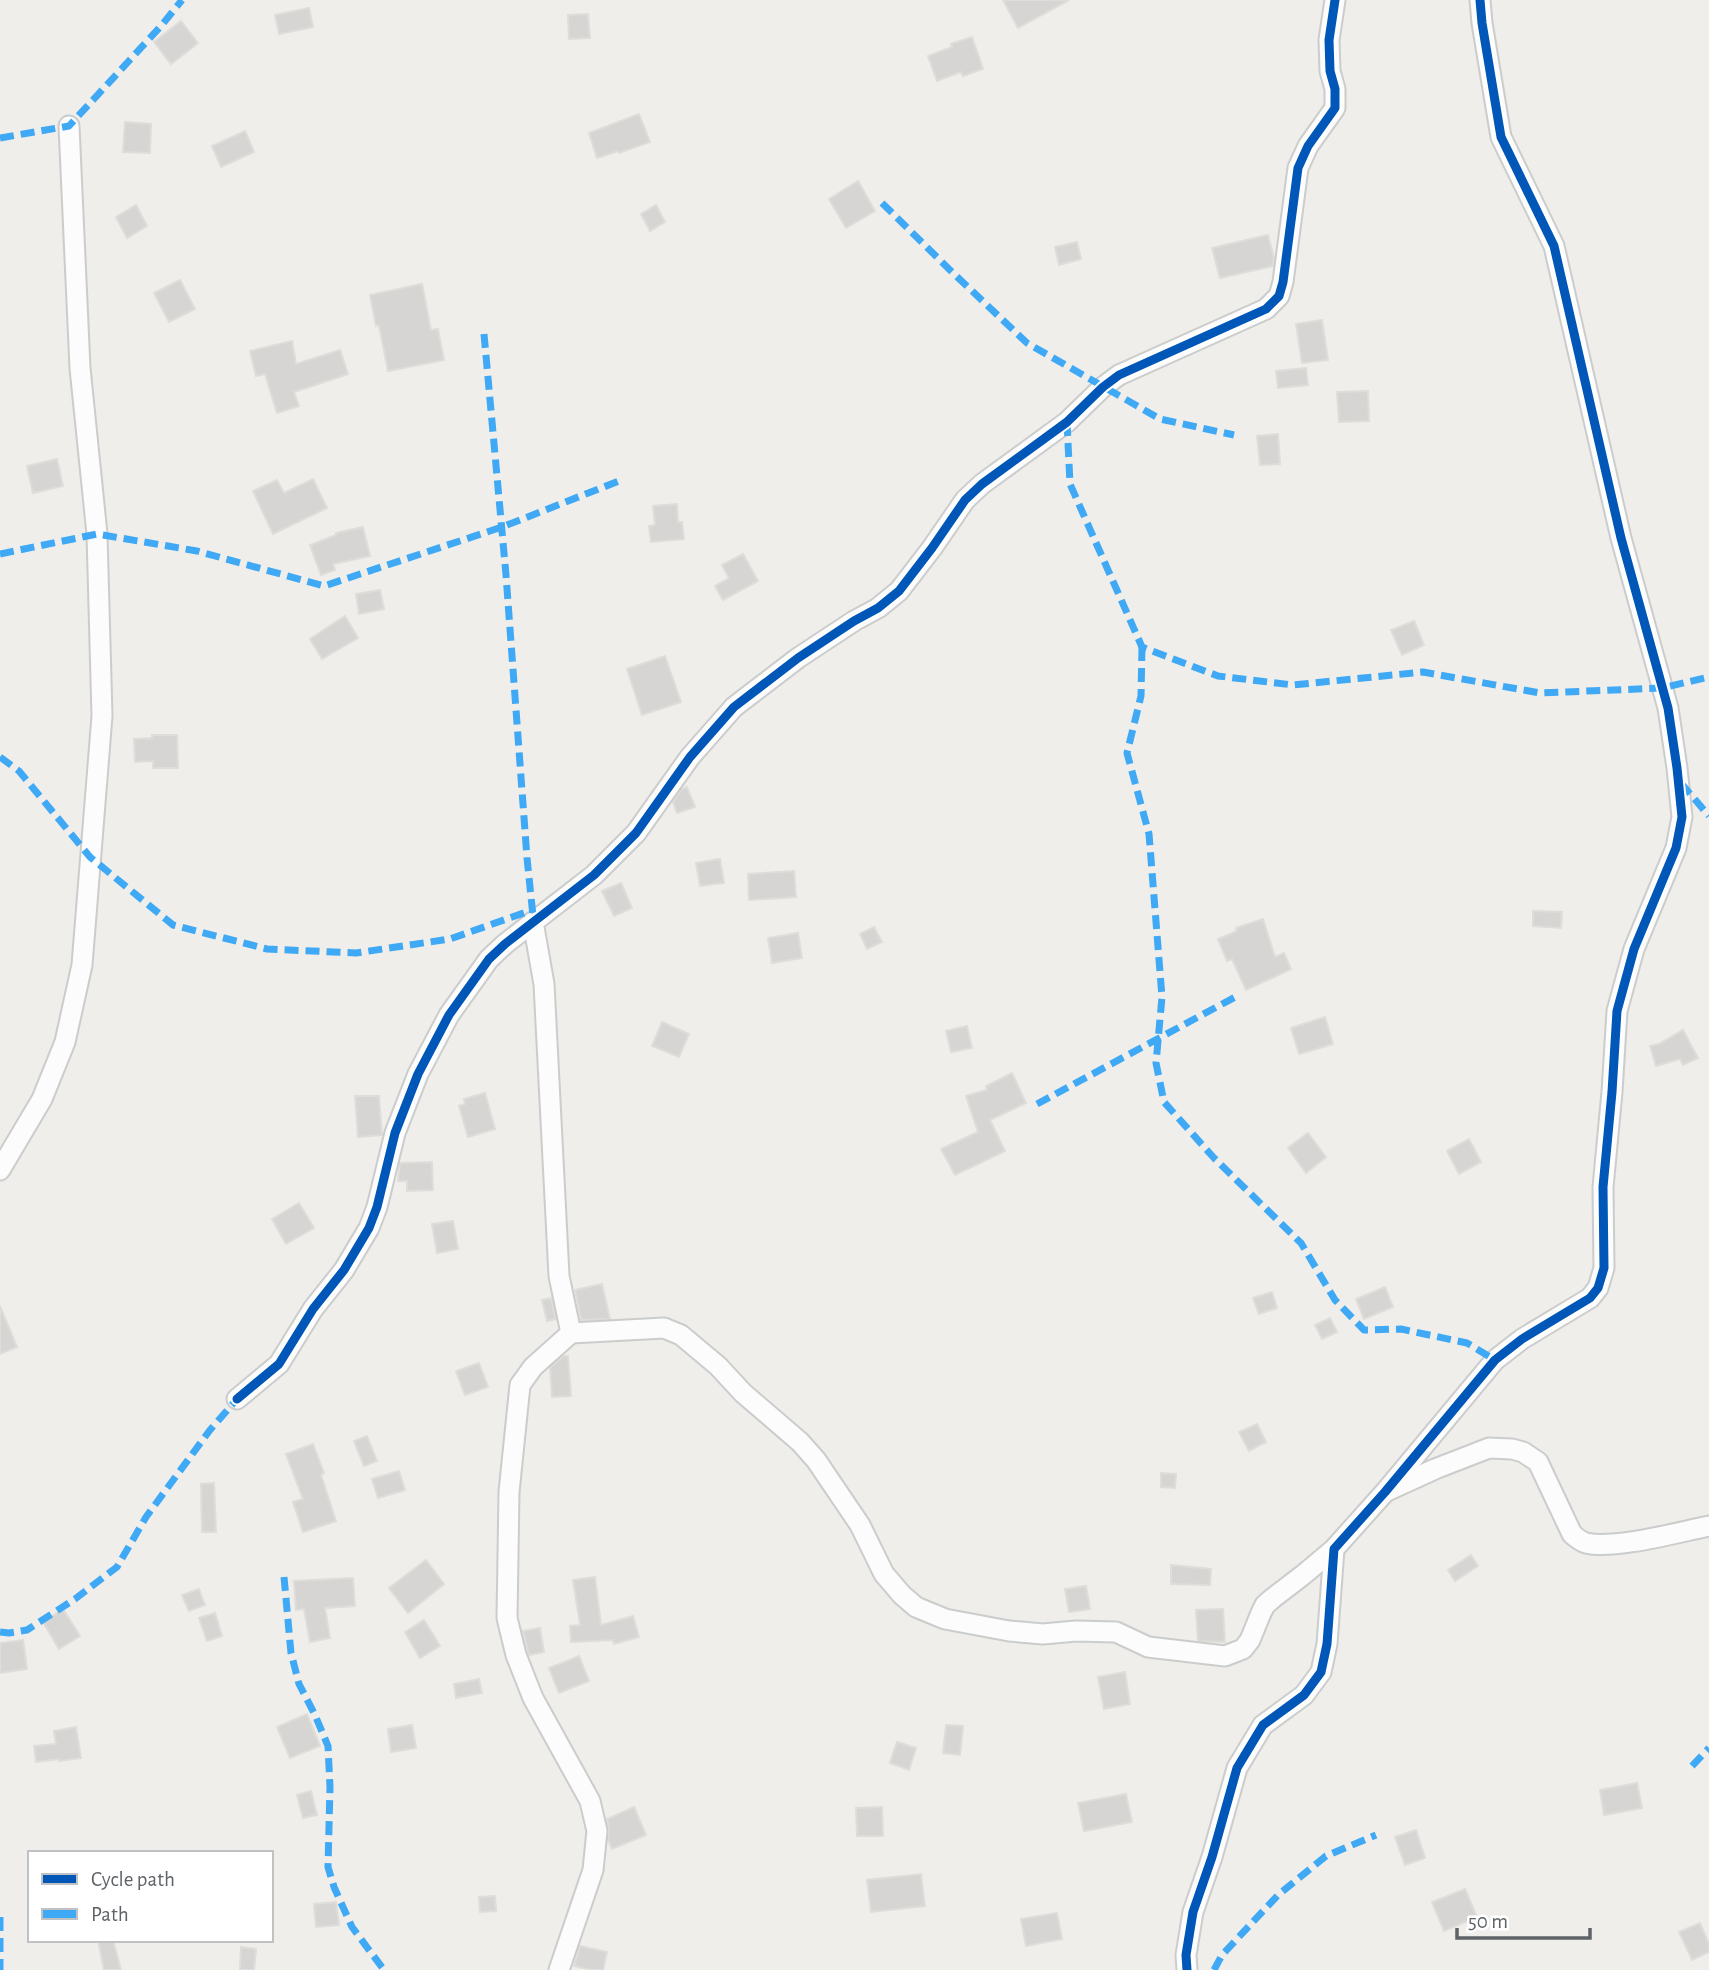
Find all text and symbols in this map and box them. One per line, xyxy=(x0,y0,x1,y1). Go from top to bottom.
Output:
legend xyxy=(28,1851,273,1942)
text: Cycle path xyxy=(91,1869,175,1890)
scale bar xyxy=(1457,1896,1590,1940)
text: Path xyxy=(91,1904,129,1925)
text: 50 m xyxy=(1468,1911,1508,1932)

